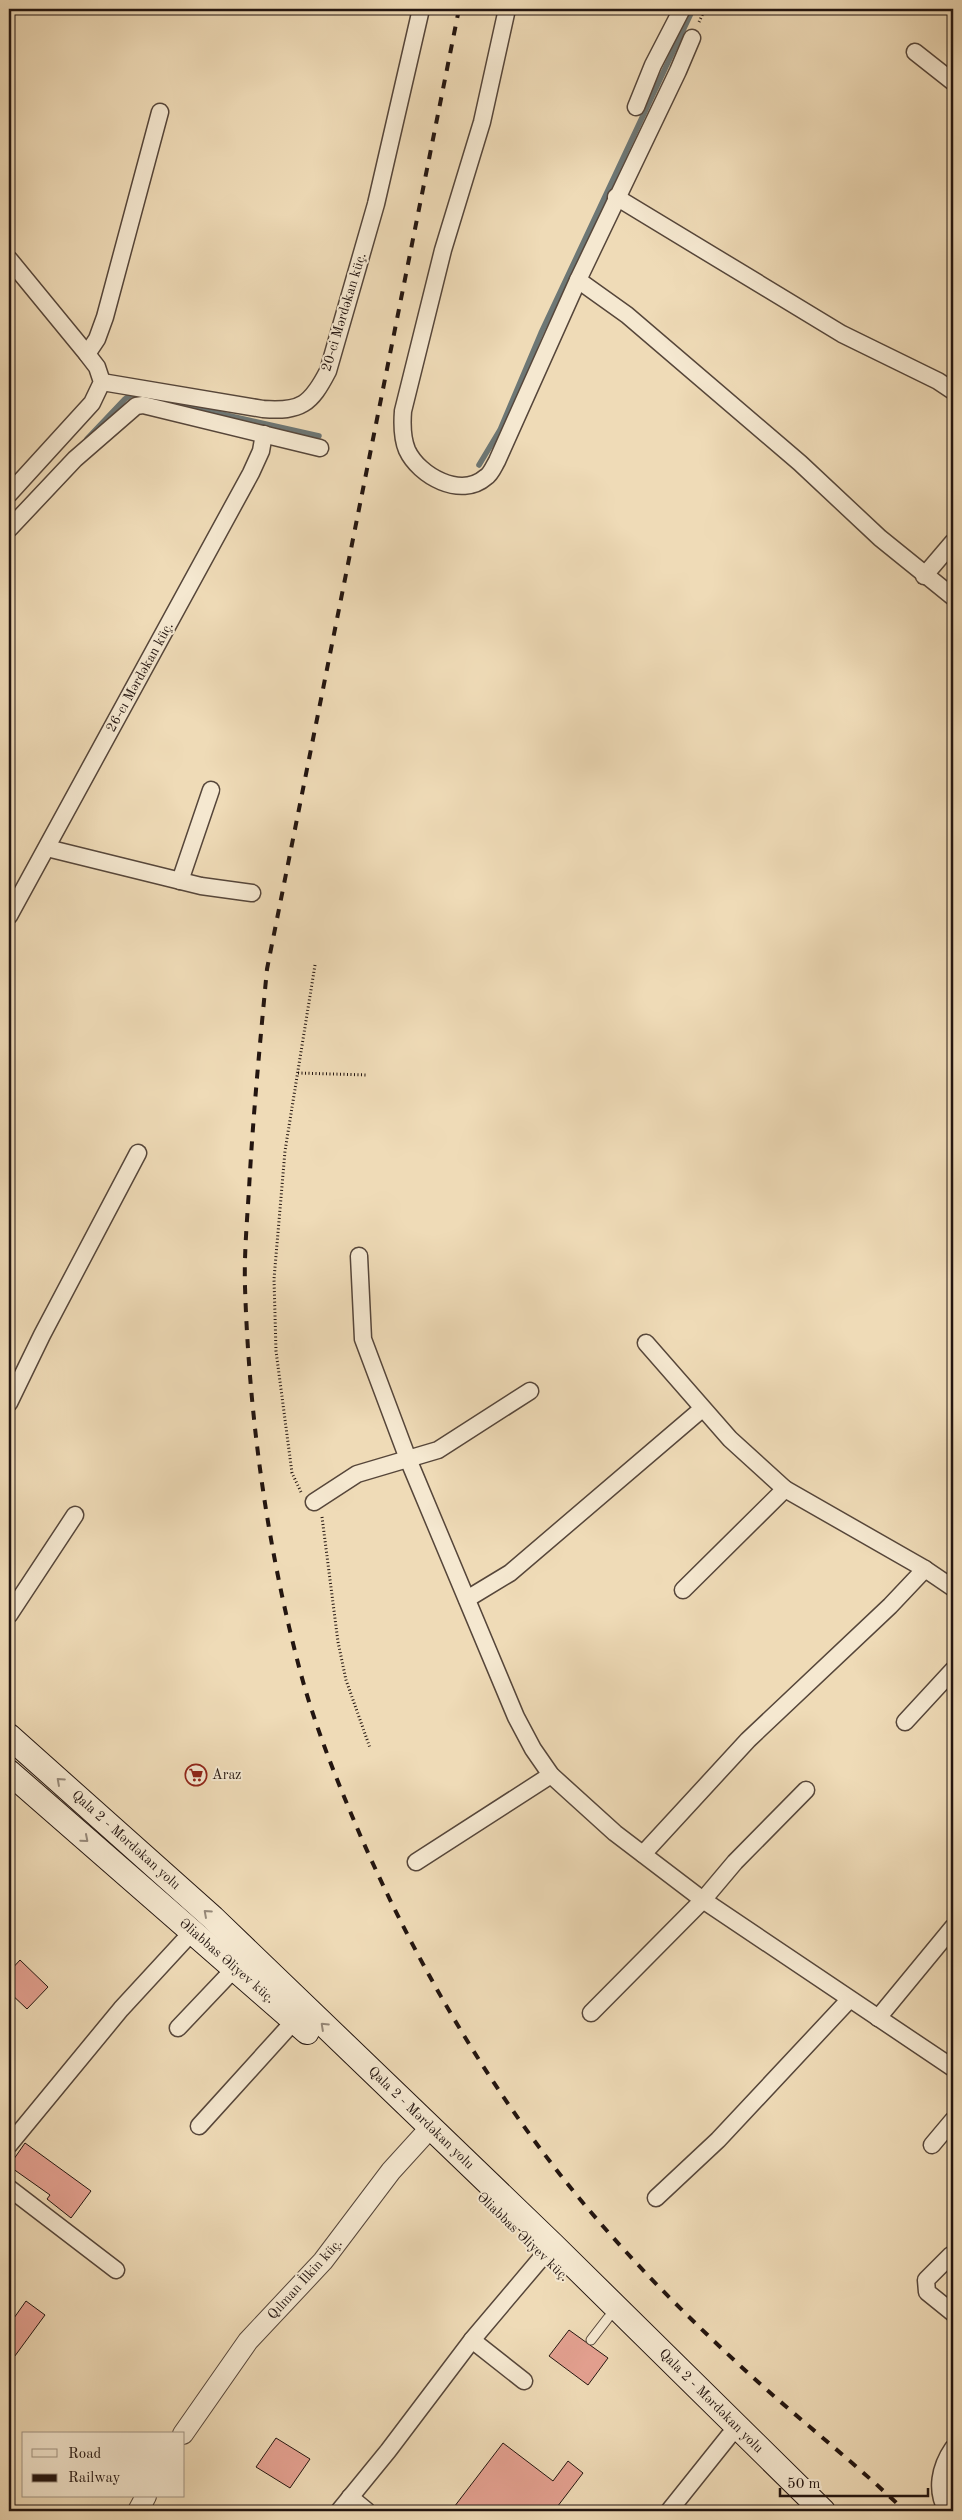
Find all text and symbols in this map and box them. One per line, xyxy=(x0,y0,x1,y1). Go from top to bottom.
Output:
street label: 20-ci Mərdəkan küç. xyxy=(319,251,369,373)
street label: 26-cı Mərdəkan küç. xyxy=(104,620,176,734)
supermarket icon: Araz xyxy=(184,1763,208,1787)
place label: Araz xyxy=(212,1768,242,1782)
one-way arrow xyxy=(56,1778,65,1787)
street label: Qala 2 - Mərdəkan yolu xyxy=(69,1788,183,1893)
one-way arrow xyxy=(80,1833,89,1842)
one-way arrow xyxy=(203,1910,212,1919)
street label: Əliabbas Əliyev küç. xyxy=(177,1916,277,2006)
one-way arrow xyxy=(320,2023,329,2032)
street label: Qala 2 - Mərdəkan yolu xyxy=(366,2064,477,2172)
street label: Əliabbas Əliyev küç. xyxy=(474,2190,572,2284)
street label: Qılman İlkin küç. xyxy=(263,2234,345,2322)
street label: Qala 2 - Mərdəkan yolu xyxy=(656,2346,766,2456)
legend xyxy=(22,2432,185,2498)
text: Road xyxy=(68,2447,102,2462)
scale bar xyxy=(780,2465,927,2497)
text: Railway xyxy=(68,2471,121,2486)
text: 50 m xyxy=(787,2477,821,2492)

